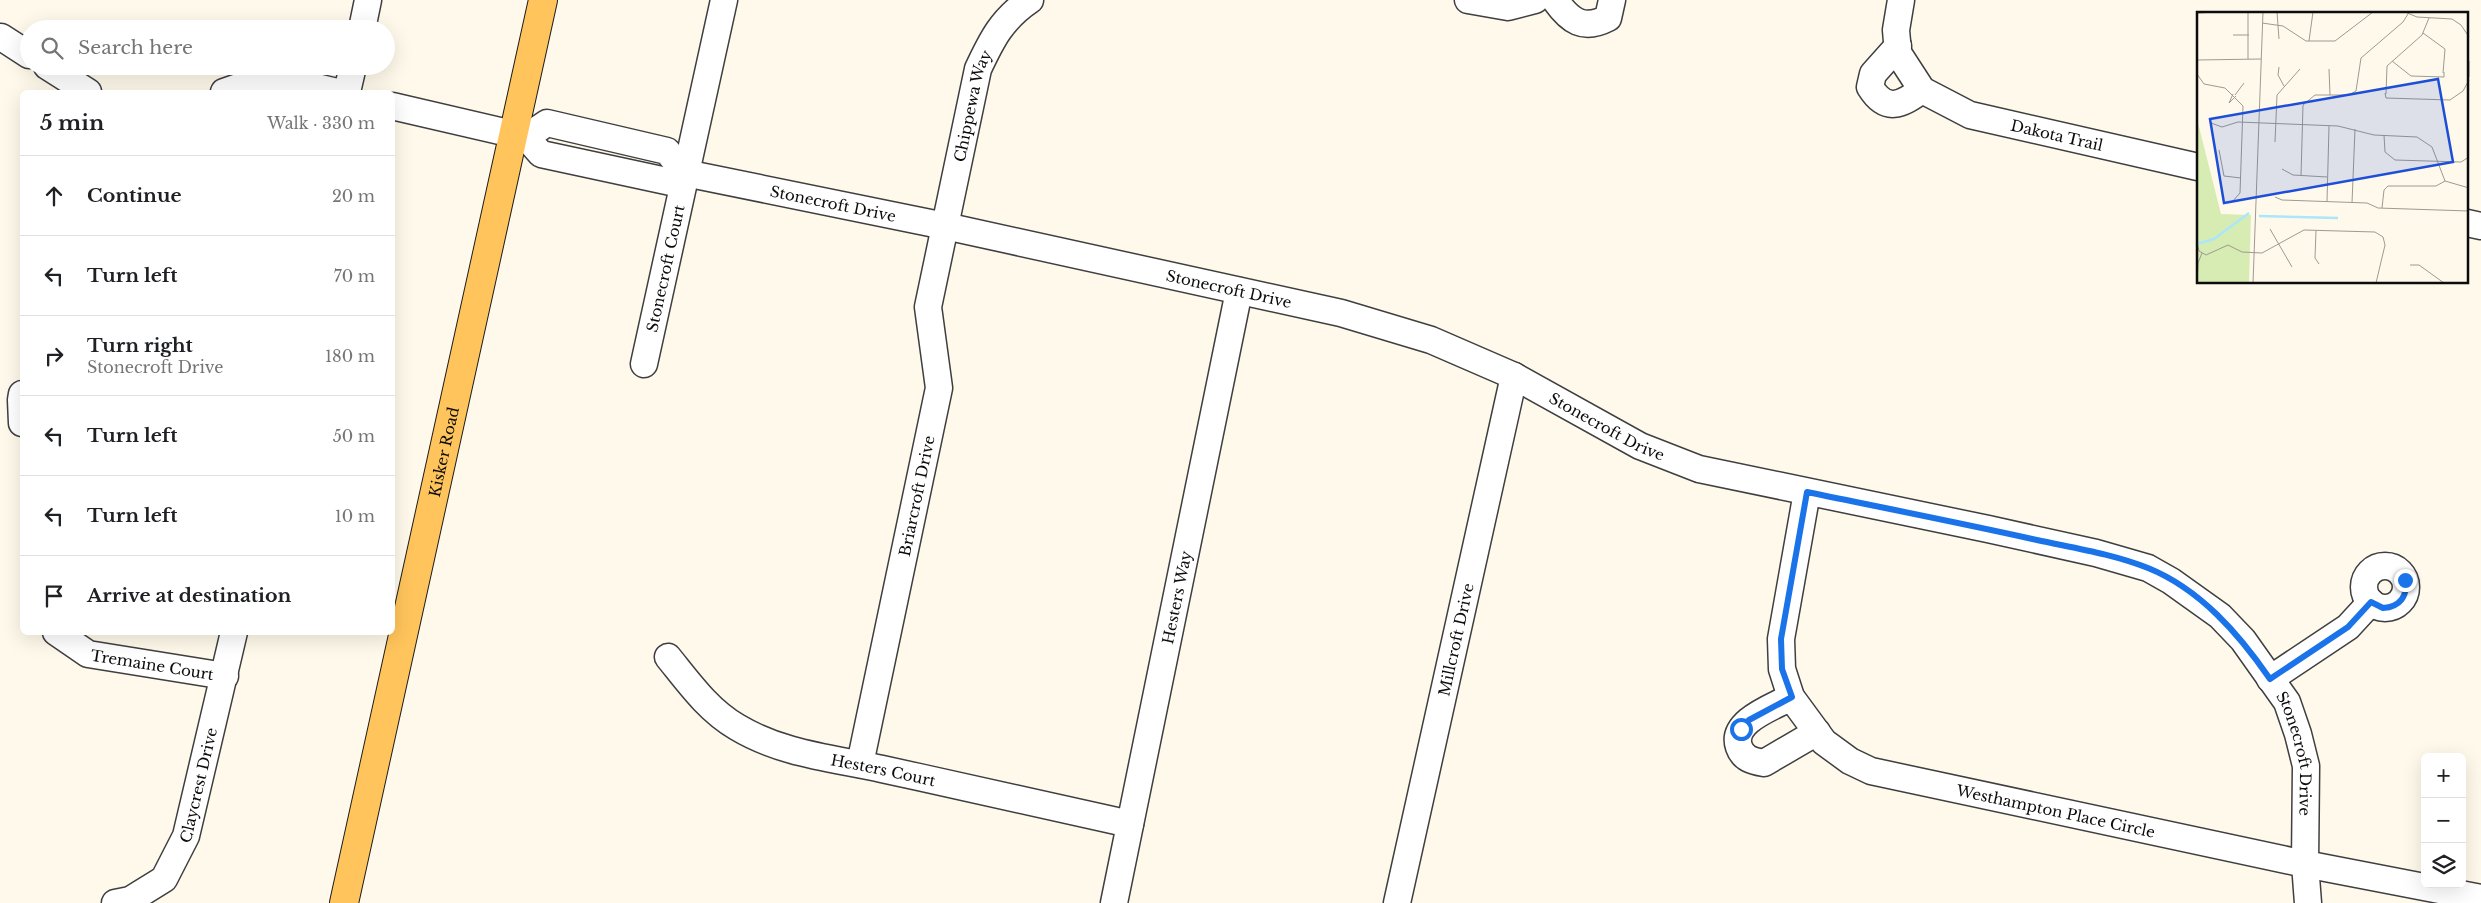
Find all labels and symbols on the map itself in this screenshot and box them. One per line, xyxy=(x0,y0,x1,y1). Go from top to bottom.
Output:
inset map xyxy=(2197,12,2468,284)
street label: Chippewa Way xyxy=(949,46,995,163)
street label: Dakota Trail xyxy=(2009,115,2105,155)
street label: Stonecroft Drive xyxy=(769,181,898,225)
street label: Stonecroft Court xyxy=(642,203,688,334)
street label: Stonecroft Drive xyxy=(1165,265,1294,311)
street label: Stonecroft Drive xyxy=(1546,388,1667,464)
street label: Kisker Road xyxy=(424,405,463,499)
street label: Briarcroft Drive xyxy=(894,434,938,558)
street label: Hesters Way xyxy=(1158,549,1195,646)
route end xyxy=(2394,569,2417,592)
street label: Millcroft Drive xyxy=(1434,581,1477,698)
street label: Tremaine Court xyxy=(90,645,215,684)
street label: Stonecroft Drive xyxy=(2273,687,2316,816)
route start xyxy=(1730,718,1753,741)
street label: Claycrest Drive xyxy=(175,726,221,846)
street label: Hesters Court xyxy=(829,750,938,790)
street label: Westhampton Place Circle xyxy=(1954,780,2157,841)

